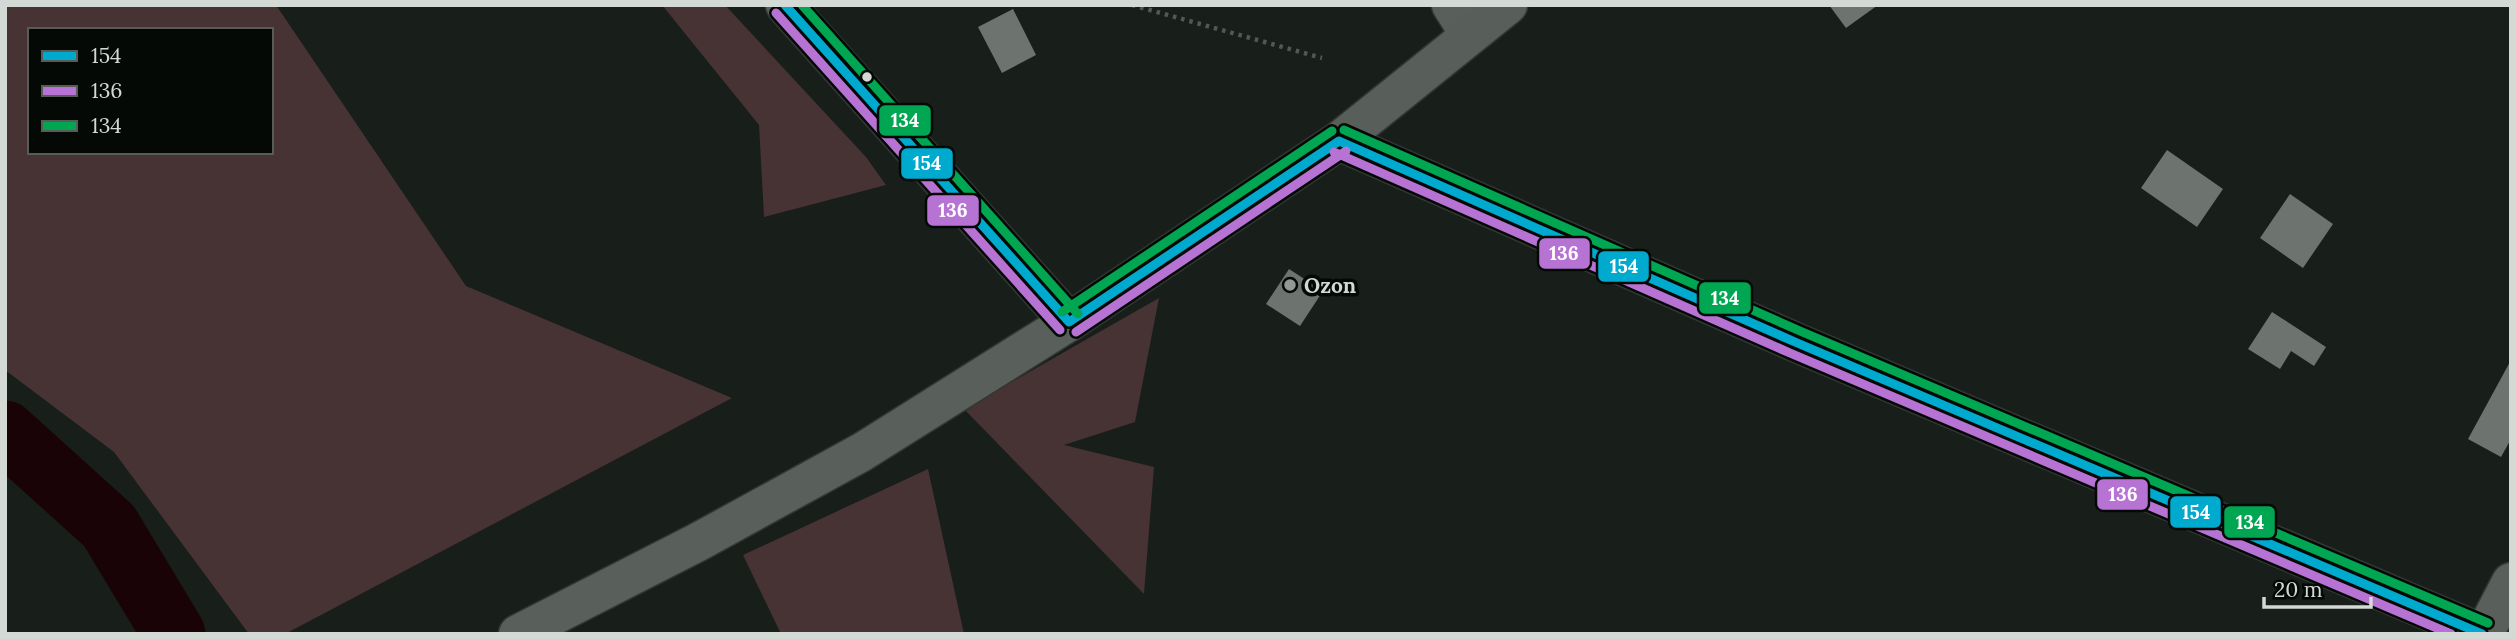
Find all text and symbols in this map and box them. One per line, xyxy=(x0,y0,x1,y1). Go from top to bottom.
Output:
legend xyxy=(28,28,273,154)
text: 154 xyxy=(91,42,121,69)
unlabelled marker xyxy=(860,70,874,84)
text: 136 xyxy=(91,77,122,104)
line badge: 134 xyxy=(878,104,932,137)
text: 134 xyxy=(891,108,919,132)
text: 134 xyxy=(91,112,122,139)
line badge: 154 xyxy=(900,147,954,180)
text: 154 xyxy=(913,151,941,175)
line badge: 136 xyxy=(926,194,980,227)
text: 136 xyxy=(938,198,968,222)
line badge: 136 xyxy=(1538,237,1591,270)
text: 136 xyxy=(1549,241,1579,265)
line badge: 154 xyxy=(1597,250,1650,283)
text: 154 xyxy=(1610,254,1638,278)
place label: Ozon xyxy=(1304,272,1356,299)
marker: Ozon xyxy=(1282,277,1298,293)
line badge: 134 xyxy=(1698,281,1752,315)
text: 134 xyxy=(1711,286,1739,310)
line badge: 136 xyxy=(2096,478,2149,511)
text: 136 xyxy=(2108,482,2138,506)
line badge: 154 xyxy=(2169,495,2222,529)
text: 154 xyxy=(2182,500,2210,524)
line badge: 134 xyxy=(2223,505,2276,539)
text: 134 xyxy=(2236,510,2264,534)
scale bar xyxy=(2264,566,2371,610)
text: 20 m xyxy=(2274,576,2323,603)

